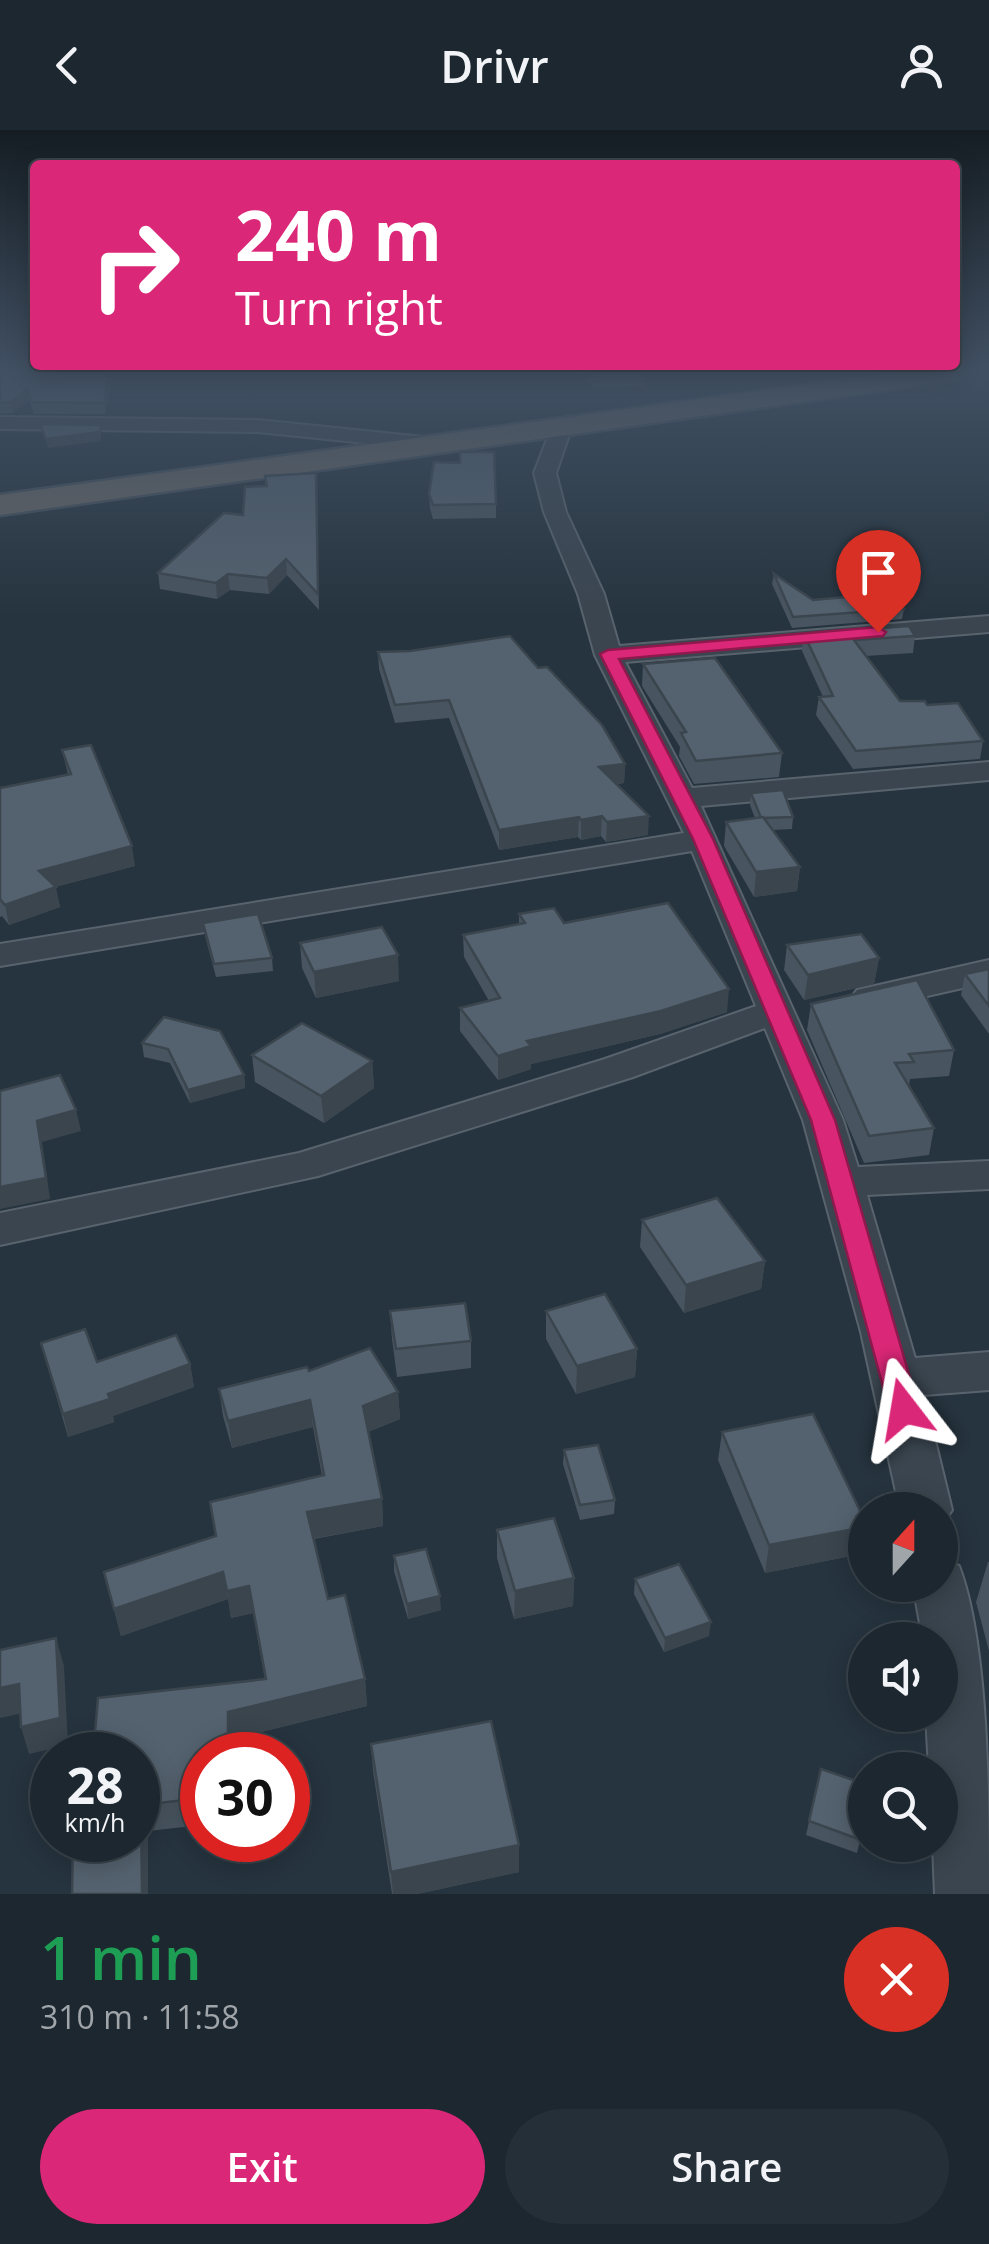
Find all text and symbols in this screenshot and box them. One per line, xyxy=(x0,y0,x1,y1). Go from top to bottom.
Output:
text: Drivr xyxy=(440,35,549,96)
icon: back xyxy=(40,38,95,93)
icon: person xyxy=(894,38,949,93)
text: 240 m xyxy=(235,186,442,282)
icon: right xyxy=(70,200,200,330)
text: Turn right xyxy=(235,277,443,338)
pin xyxy=(836,530,921,633)
icon: arrive xyxy=(851,545,906,600)
position arrow xyxy=(852,1357,956,1461)
north arrow xyxy=(848,1492,958,1602)
map controls xyxy=(848,1492,958,1862)
button: sound xyxy=(848,1622,958,1732)
speed limit sign: 30 xyxy=(180,1732,310,1862)
text: 28 xyxy=(66,1751,124,1819)
button: search xyxy=(848,1752,958,1862)
text: km/h xyxy=(65,1805,125,1839)
text: 1 min xyxy=(40,1916,202,1998)
button: close xyxy=(844,1927,949,2032)
text: 310 m · 11:58 xyxy=(40,1995,239,2038)
button: Exit xyxy=(40,2109,485,2224)
button: Share xyxy=(505,2109,949,2224)

